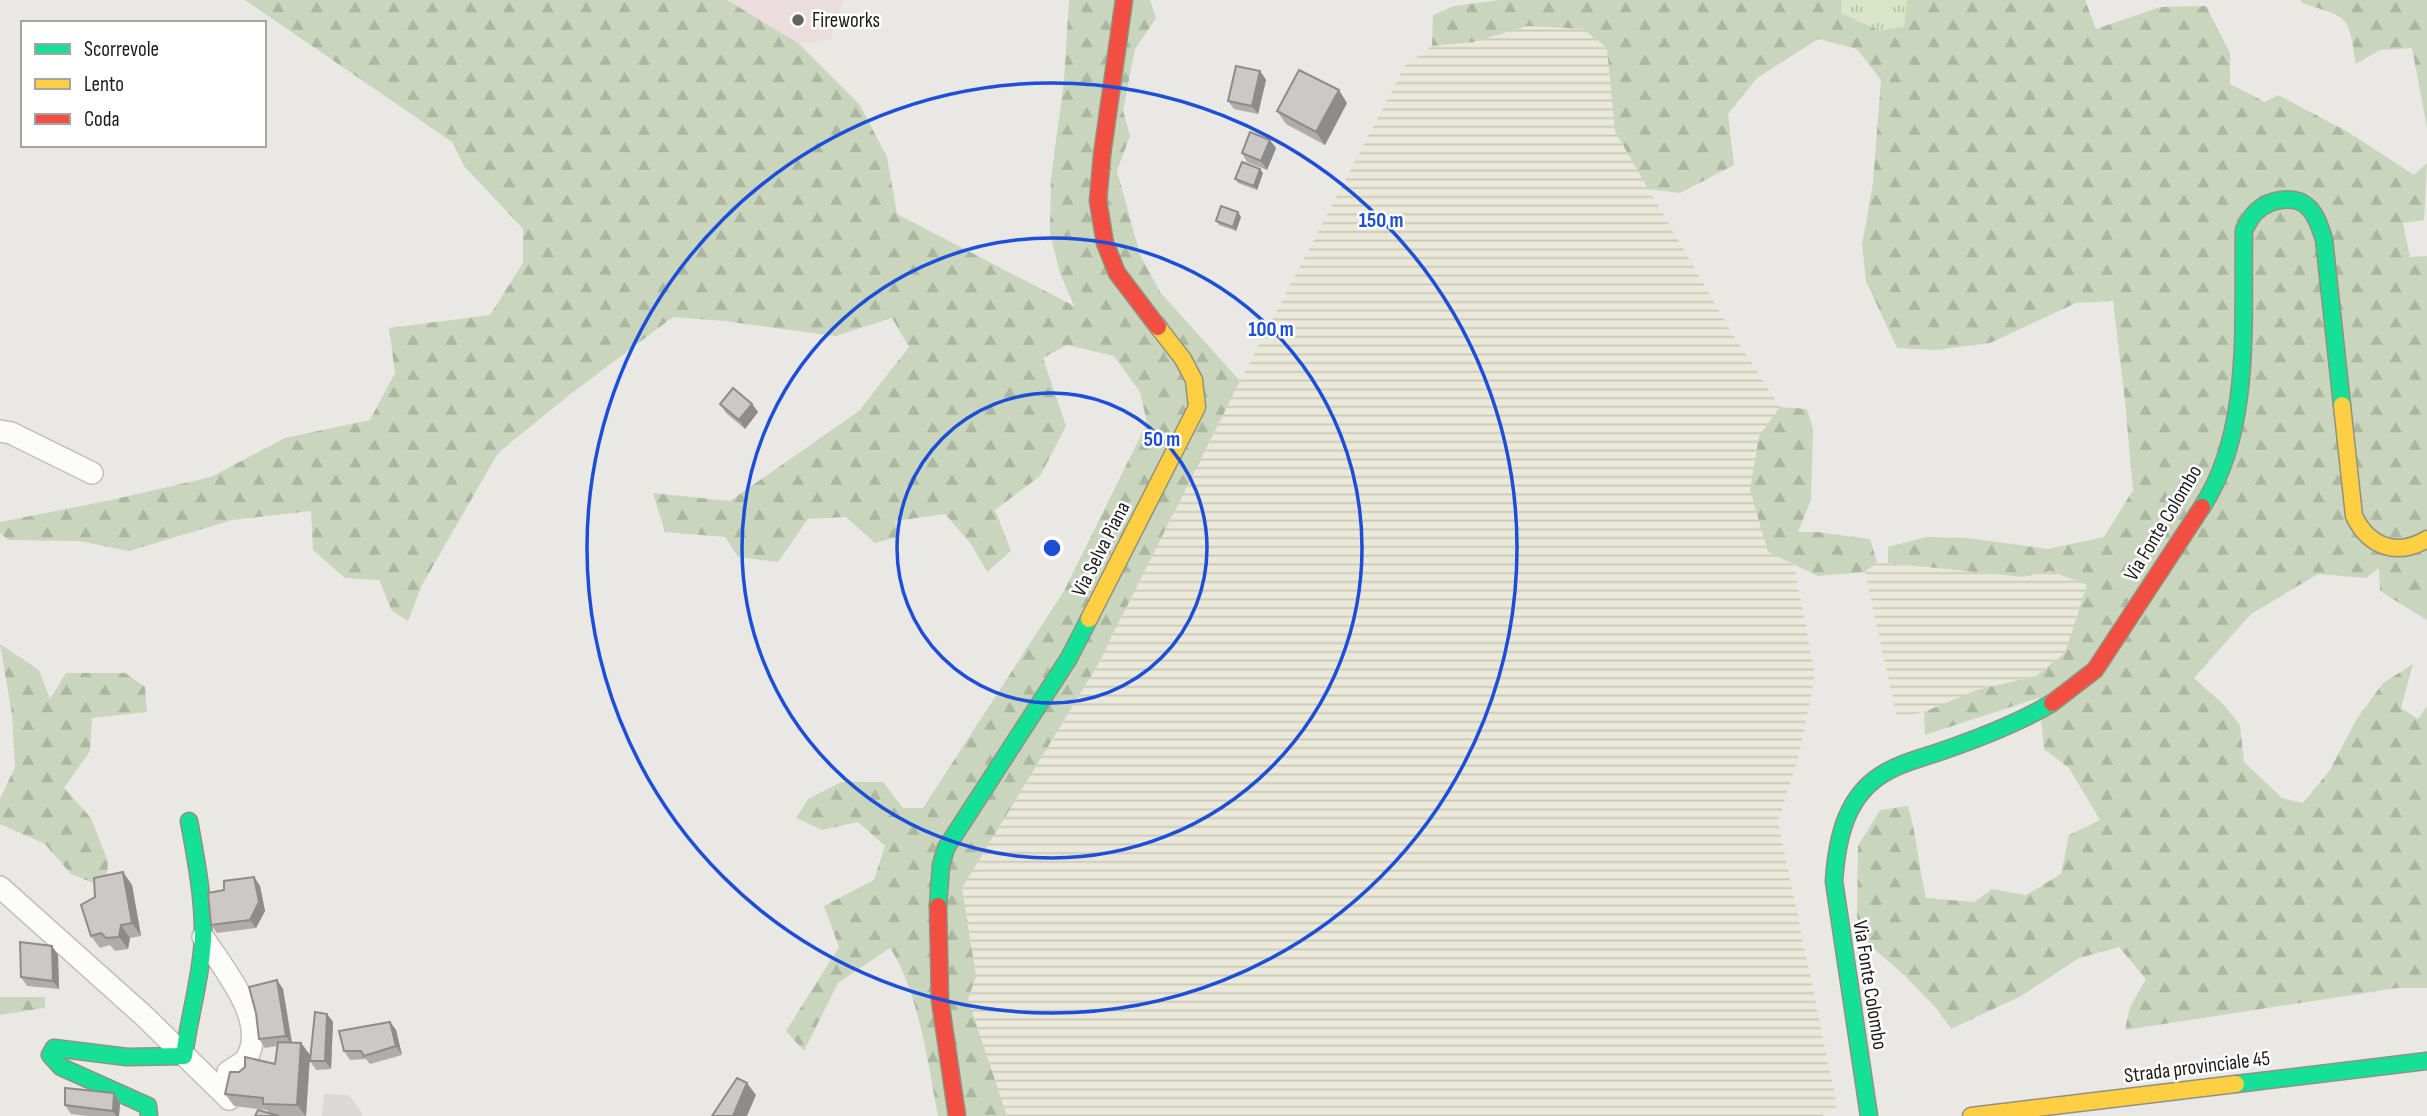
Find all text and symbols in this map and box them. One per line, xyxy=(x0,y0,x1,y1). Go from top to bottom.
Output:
place label: Fireworks xyxy=(812,8,880,33)
marker: Fireworks xyxy=(790,12,806,28)
legend xyxy=(21,21,266,147)
text: Scorrevole xyxy=(84,37,159,62)
text: Lento xyxy=(84,72,124,97)
text: Coda xyxy=(84,107,120,132)
text: 150 m xyxy=(1359,208,1403,233)
text: 100 m xyxy=(1248,317,1294,342)
text: 50 m xyxy=(1144,427,1180,452)
street label: Via Fonte Colombo xyxy=(2119,461,2207,585)
street label: Via Selva Piana xyxy=(1066,497,1136,601)
centre of rings xyxy=(1040,536,1064,560)
street label: Via Fonte Colombo xyxy=(1847,919,1893,1051)
street label: Strada provinciale 45 xyxy=(2123,1046,2271,1088)

